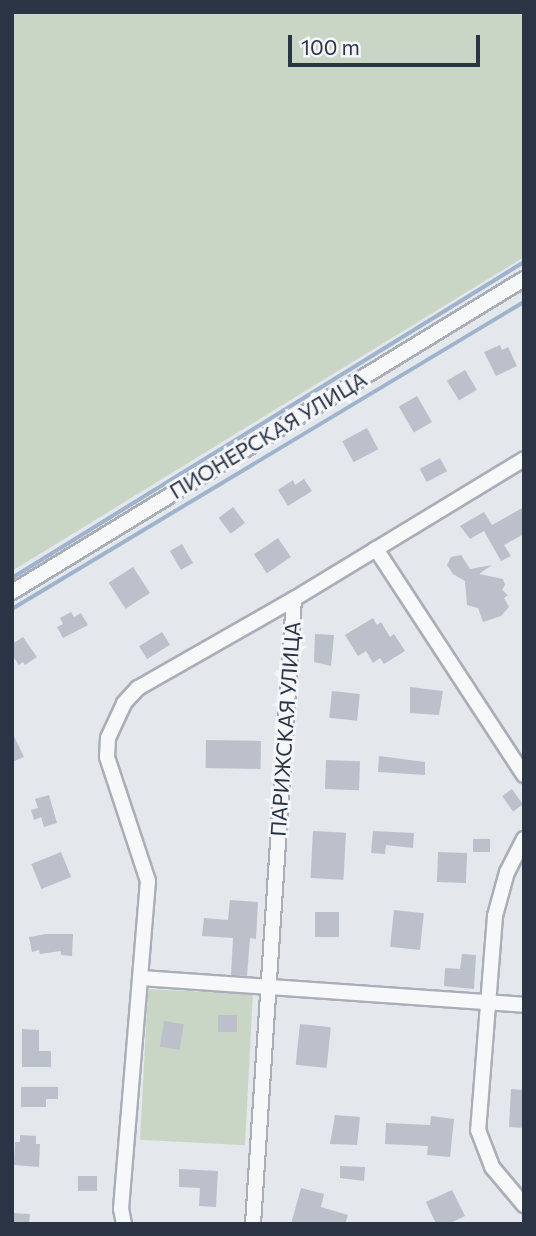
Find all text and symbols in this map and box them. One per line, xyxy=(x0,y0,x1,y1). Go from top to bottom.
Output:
scale bar xyxy=(291,21,484,65)
text: 100 m xyxy=(301,34,360,59)
street label: ПИОНЕРСКАЯ УЛИЦА xyxy=(165,366,371,504)
street label: ПАРИЖСКАЯ УЛИЦА xyxy=(265,621,305,837)

